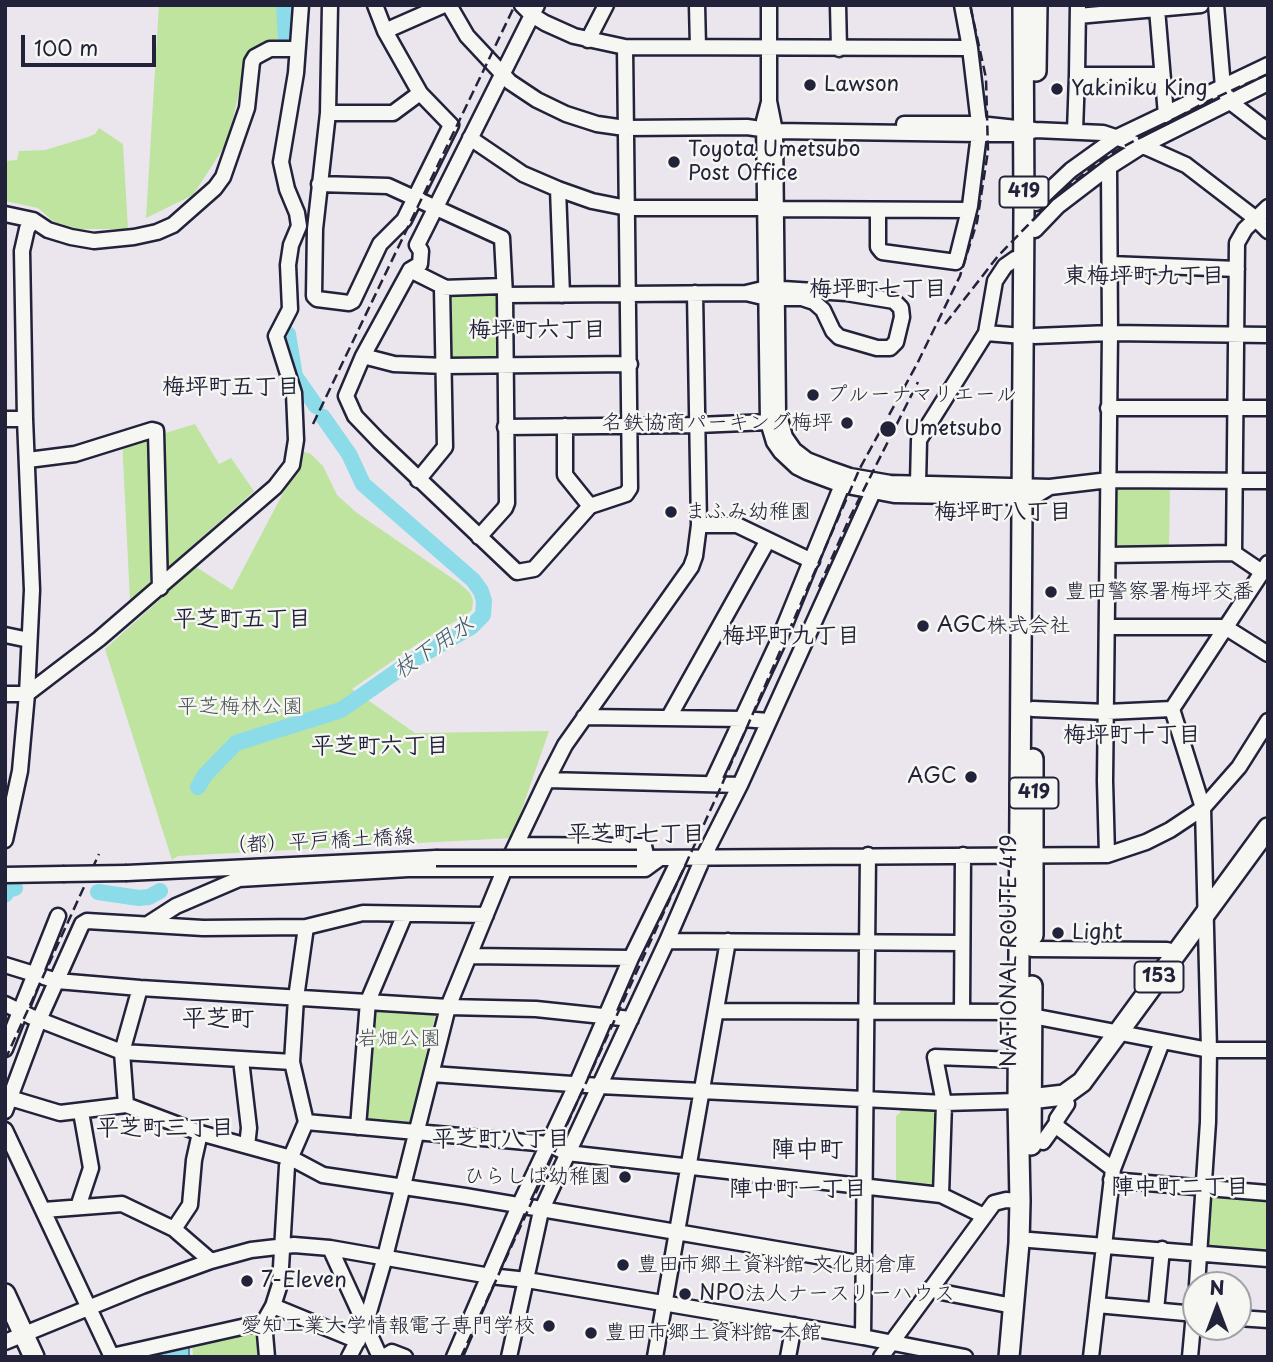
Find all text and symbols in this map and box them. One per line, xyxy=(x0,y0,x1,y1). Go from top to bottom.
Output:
scale bar xyxy=(24,21,159,65)
text: 100 m xyxy=(34,31,98,63)
place label: Lawson xyxy=(824,72,899,98)
place label: Yakiniku King xyxy=(1071,76,1208,102)
marker: Lawson xyxy=(802,77,818,93)
marker: Yakiniku King xyxy=(1049,81,1065,97)
place label: Toyota Umetsubo Post Office xyxy=(688,137,860,187)
marker: Toyota Umetsubo Post Office xyxy=(666,154,682,170)
road number: 419 xyxy=(1000,176,1048,208)
district label: 東梅坪町九丁目 xyxy=(1064,263,1224,291)
district label: 梅坪町七丁目 xyxy=(809,276,947,304)
district label: 梅坪町六丁目 xyxy=(468,317,606,345)
district label: 梅坪町五丁目 xyxy=(162,374,300,402)
place label: プルーナマリエール xyxy=(827,382,1017,408)
marker: プルーナマリエール xyxy=(805,387,821,403)
place label: 名鉄協商パーキング梅坪 xyxy=(602,410,833,436)
marker: 名鉄協商パーキング梅坪 xyxy=(839,415,855,431)
place label: Umetsubo xyxy=(904,416,1002,442)
marker: Umetsubo xyxy=(878,419,898,439)
place label: まふみ幼稚園 xyxy=(685,499,811,525)
district label: 梅坪町八丁目 xyxy=(934,499,1072,527)
marker: まふみ幼稚園 xyxy=(663,504,679,520)
place label: 豊田警察署梅坪交番 xyxy=(1065,579,1254,605)
marker: 豊田警察署梅坪交番 xyxy=(1043,584,1059,600)
district label: 平芝町五丁目 xyxy=(173,606,311,634)
water label: 枝下用水 xyxy=(388,611,480,685)
place label: AGC株式会社 xyxy=(937,613,1070,639)
marker: AGC株式会社 xyxy=(915,618,931,634)
district label: 梅坪町九丁目 xyxy=(722,623,860,651)
park label: 平芝梅林公園 xyxy=(177,694,303,720)
district label: 梅坪町十丁目 xyxy=(1063,722,1201,750)
district label: 平芝町六丁目 xyxy=(311,733,449,761)
place label: AGC xyxy=(908,764,957,790)
marker: AGC xyxy=(963,769,979,785)
road number: 419 xyxy=(1010,778,1058,808)
district label: 平芝町七丁目 xyxy=(567,821,705,849)
street label: （都）平戸橋土橋線 xyxy=(225,824,415,860)
street label: NATIONAL ROUTE 419 xyxy=(997,834,1023,1068)
place label: Light xyxy=(1072,920,1123,946)
marker: Light xyxy=(1050,925,1066,941)
road number: 153 xyxy=(1134,962,1184,993)
district label: 平芝町 xyxy=(182,1005,254,1033)
park label: 岩畑公園 xyxy=(357,1026,441,1052)
district label: 平芝町三丁目 xyxy=(96,1115,234,1143)
district label: 平芝町八丁目 xyxy=(432,1126,570,1154)
district label: 陣中町 xyxy=(771,1136,843,1164)
place label: ひらしば幼稚園 xyxy=(464,1164,611,1190)
marker: ひらしば幼稚園 xyxy=(617,1169,633,1185)
district label: 陣中町二丁目 xyxy=(1111,1174,1249,1202)
district label: 陣中町一丁目 xyxy=(729,1176,867,1204)
place label: 豊田市郷土資料館 文化財倉庫 xyxy=(637,1252,917,1278)
marker: 豊田市郷土資料館 文化財倉庫 xyxy=(615,1257,631,1273)
place label: 7-Eleven xyxy=(261,1268,347,1294)
north arrow xyxy=(1182,1271,1252,1341)
marker: 7-Eleven xyxy=(239,1273,255,1289)
text: N xyxy=(1209,1273,1225,1301)
place label: NPO法人ナースリーハウス xyxy=(699,1281,955,1307)
marker: NPO法人ナースリーハウス xyxy=(677,1286,693,1302)
place label: 愛知工業大学情報電子専門学校 xyxy=(241,1313,535,1339)
marker: 愛知工業大学情報電子専門学校 xyxy=(541,1318,557,1334)
place label: 豊田市郷土資料館 本館 xyxy=(605,1320,822,1346)
marker: 豊田市郷土資料館 本館 xyxy=(583,1325,599,1341)

